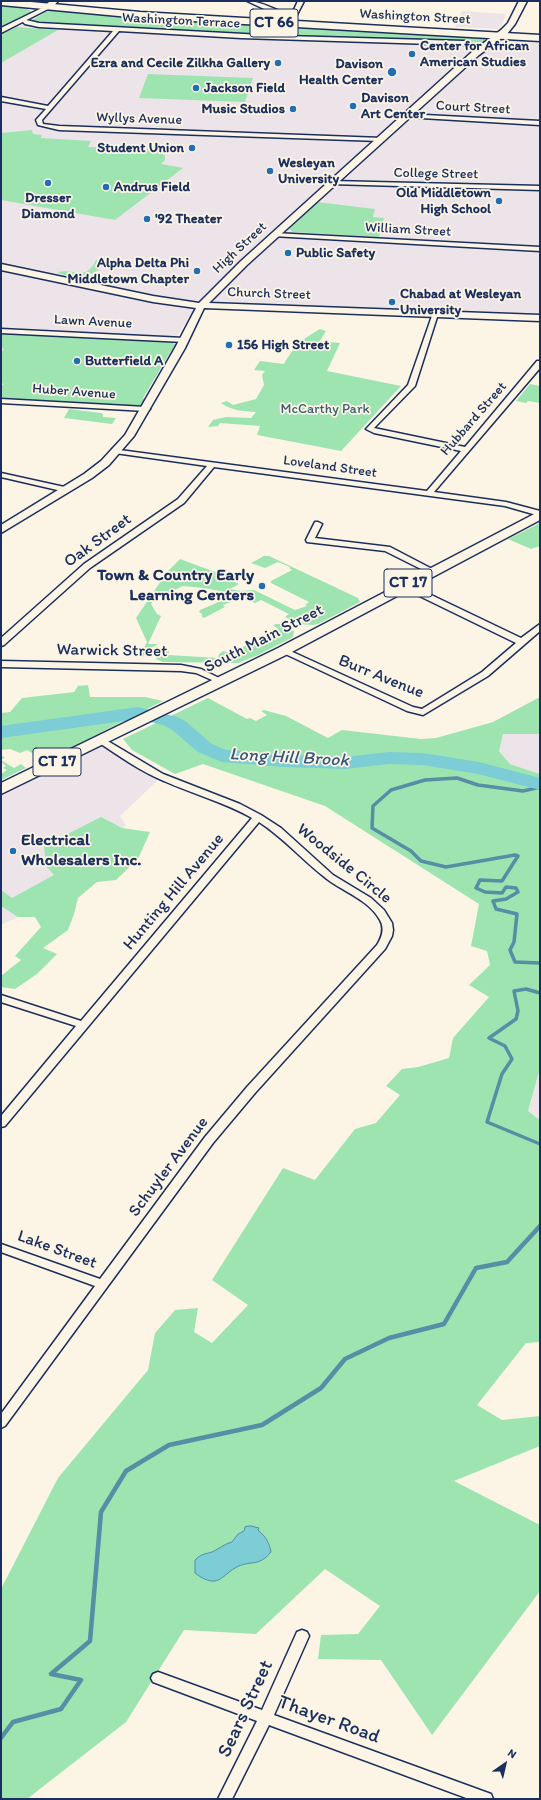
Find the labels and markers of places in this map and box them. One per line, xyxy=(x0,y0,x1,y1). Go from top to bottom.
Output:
place label: Center for African American Studies xyxy=(420,38,529,70)
marker: Center for African American Studies xyxy=(407,49,417,59)
place label: Ezra and Cecile Zilkha Gallery xyxy=(91,55,270,71)
place label: Davison Health Center xyxy=(299,56,383,88)
marker: Ezra and Cecile Zilkha Gallery xyxy=(273,58,283,68)
marker: Davison Health Center xyxy=(386,66,398,78)
place label: Jackson Field xyxy=(204,80,285,96)
marker: Jackson Field xyxy=(191,83,201,93)
place label: Davison Art Center xyxy=(361,90,425,122)
place label: Music Studios xyxy=(202,101,285,117)
marker: Davison Art Center xyxy=(348,101,358,111)
marker: Music Studios xyxy=(288,104,298,114)
place label: Student Union xyxy=(97,140,184,156)
marker: Student Union xyxy=(187,143,197,153)
place label: Wesleyan University xyxy=(278,155,339,188)
marker: Wesleyan University xyxy=(265,166,275,176)
marker: Dresser Diamond xyxy=(43,178,53,188)
place label: Andrus Field xyxy=(114,179,190,195)
marker: Andrus Field xyxy=(101,182,111,192)
place label: Old Middletown High School xyxy=(396,185,491,218)
place label: Dresser Diamond xyxy=(21,190,75,222)
marker: Old Middletown High School xyxy=(494,196,504,206)
place label: '92 Theater xyxy=(155,211,222,227)
marker: '92 Theater xyxy=(142,214,152,224)
place label: Public Safety xyxy=(296,245,375,261)
marker: Public Safety xyxy=(283,248,293,258)
place label: Alpha Delta Phi Middletown Chapter xyxy=(67,255,189,288)
marker: Alpha Delta Phi Middletown Chapter xyxy=(192,266,202,276)
place label: Chabad at Wesleyan University xyxy=(400,286,521,318)
marker: Chabad at Wesleyan University xyxy=(387,297,397,307)
place label: 156 High Street xyxy=(237,337,329,353)
marker: 156 High Street xyxy=(224,340,234,350)
place label: Butterfield A xyxy=(85,353,163,369)
marker: Butterfield A xyxy=(72,356,82,366)
place label: Town & Country Early Learning Centers xyxy=(97,566,254,606)
marker: Town & Country Early Learning Centers xyxy=(257,581,267,591)
place label: Electrical Wholesalers Inc. xyxy=(21,831,141,871)
marker: Electrical Wholesalers Inc. xyxy=(8,846,18,856)

